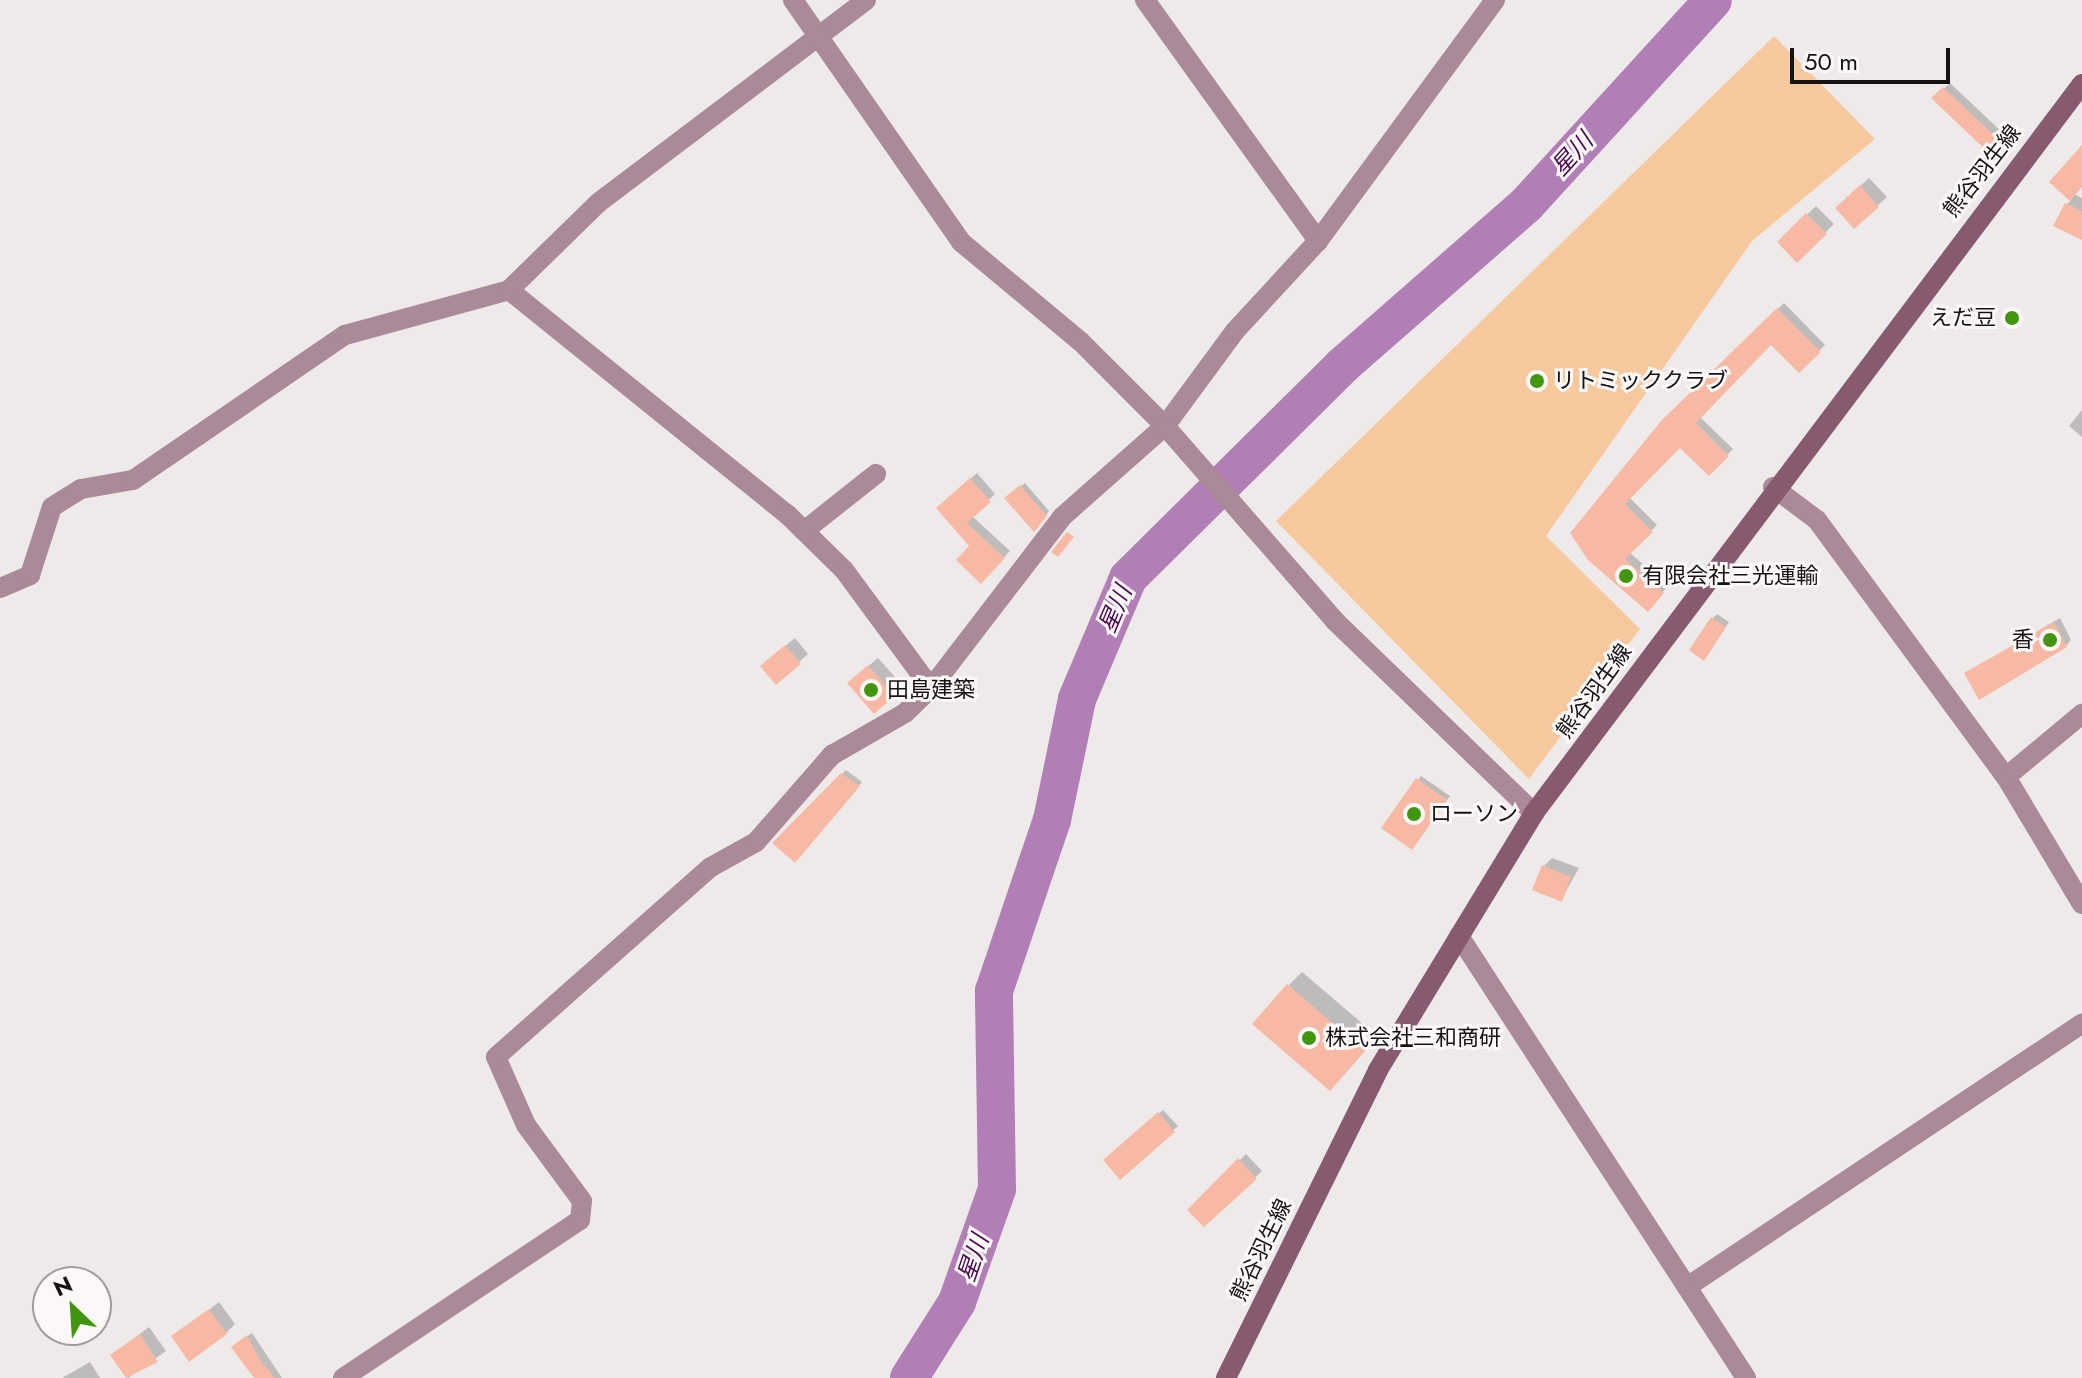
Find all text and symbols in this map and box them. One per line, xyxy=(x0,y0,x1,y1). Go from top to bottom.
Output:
scale bar xyxy=(1794,32,1954,82)
text: 50 m xyxy=(1804,44,1858,79)
street label: 熊谷羽生線 xyxy=(1938,120,2026,222)
water label: 星川 xyxy=(1545,127,1599,181)
place label: えだ豆 xyxy=(1930,305,1996,331)
marker: えだ豆 xyxy=(2003,309,2021,327)
place label: リトミッククラブ xyxy=(1553,368,1729,394)
marker: リトミッククラブ xyxy=(1528,372,1546,390)
place label: 有限会社三光運輸 xyxy=(1642,563,1818,589)
marker: 有限会社三光運輸 xyxy=(1617,567,1635,585)
water label: 星川 xyxy=(1092,581,1138,637)
place label: 香 xyxy=(2012,627,2034,653)
marker: 香 xyxy=(2041,631,2059,649)
street label: 熊谷羽生線 xyxy=(1551,639,1637,743)
place label: 田島建築 xyxy=(887,677,975,703)
marker: 田島建築 xyxy=(862,681,880,699)
place label: ローソン xyxy=(1430,801,1518,827)
marker: ローソン xyxy=(1405,805,1423,823)
place label: 株式会社三和商研 xyxy=(1325,1025,1501,1051)
marker: 株式会社三和商研 xyxy=(1300,1029,1318,1047)
street label: 熊谷羽生線 xyxy=(1225,1195,1297,1305)
water label: 星川 xyxy=(952,1231,994,1285)
north arrow xyxy=(32,1266,112,1346)
text: N xyxy=(48,1268,77,1304)

